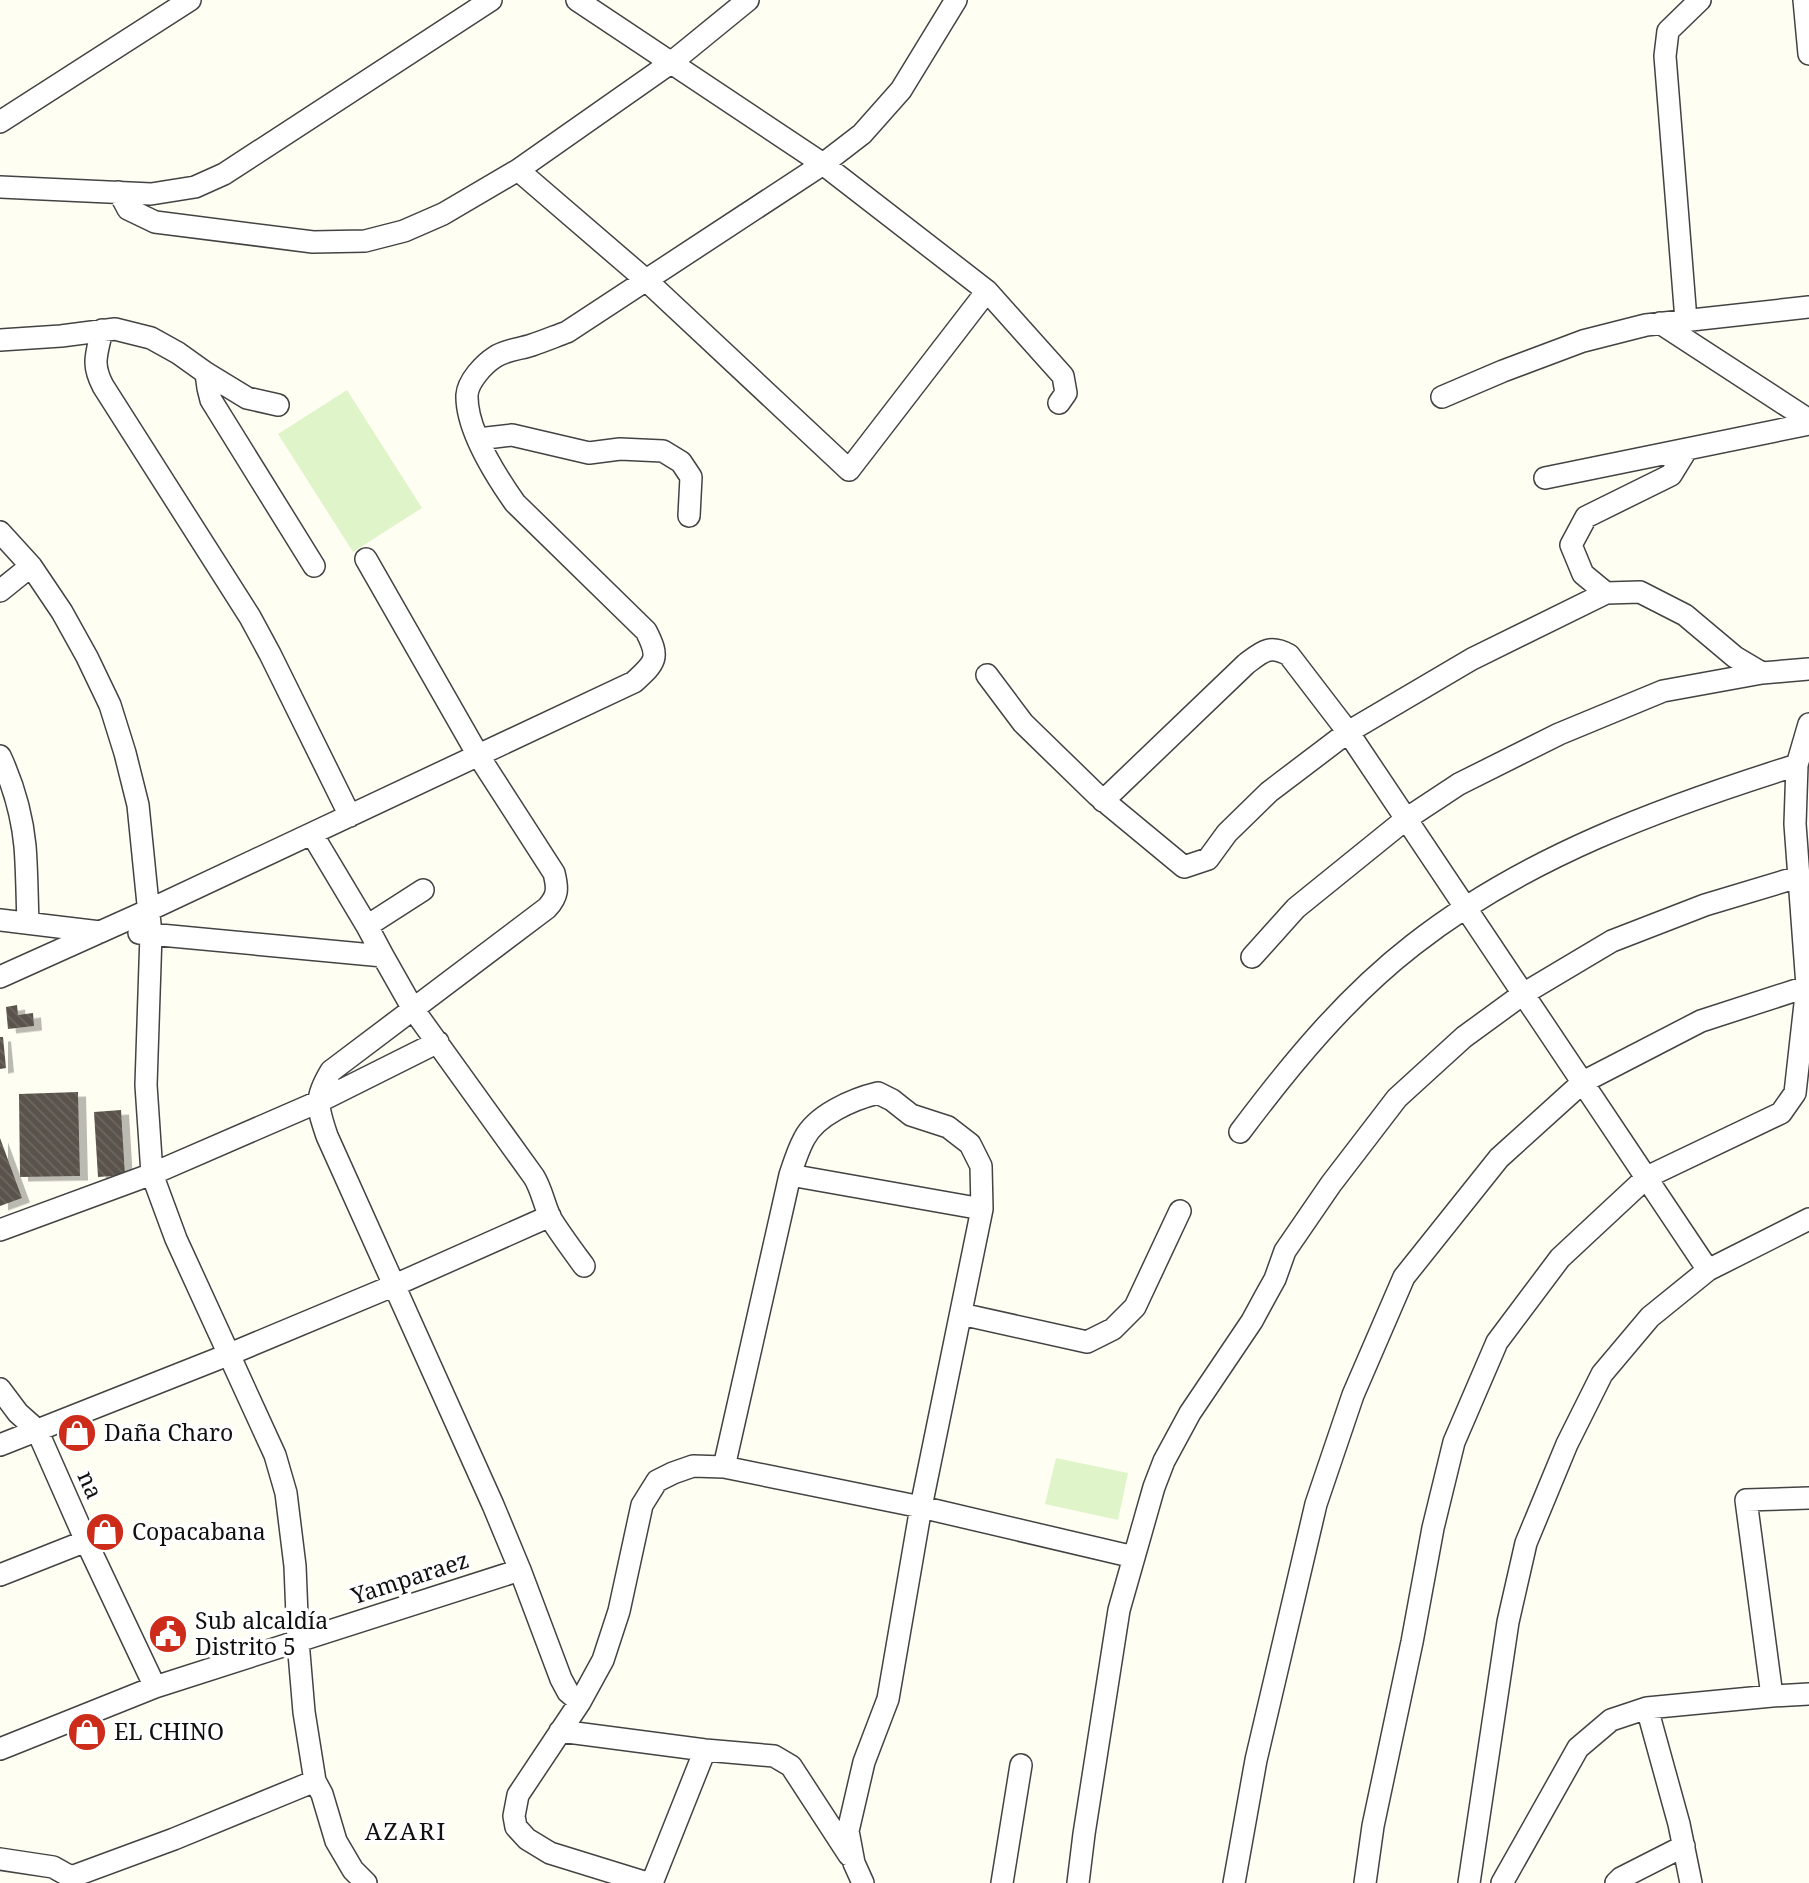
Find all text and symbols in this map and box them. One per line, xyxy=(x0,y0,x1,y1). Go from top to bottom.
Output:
shop icon: Daña Charo xyxy=(56,1412,98,1454)
place label: Daña Charo xyxy=(104,1416,233,1448)
street label: na xyxy=(71,1465,111,1504)
shop icon: Copacabana xyxy=(84,1511,126,1553)
place label: Copacabana xyxy=(132,1515,266,1547)
street label: Yamparaez xyxy=(346,1543,473,1611)
place label: Sub alcaldía Distrito 5 xyxy=(195,1604,328,1662)
public building icon: Sub alcaldía Distrito 5 xyxy=(147,1613,189,1655)
shop icon: EL CHINO xyxy=(66,1711,108,1753)
place label: EL CHINO xyxy=(114,1715,224,1747)
district label: AZARI xyxy=(365,1814,447,1847)

